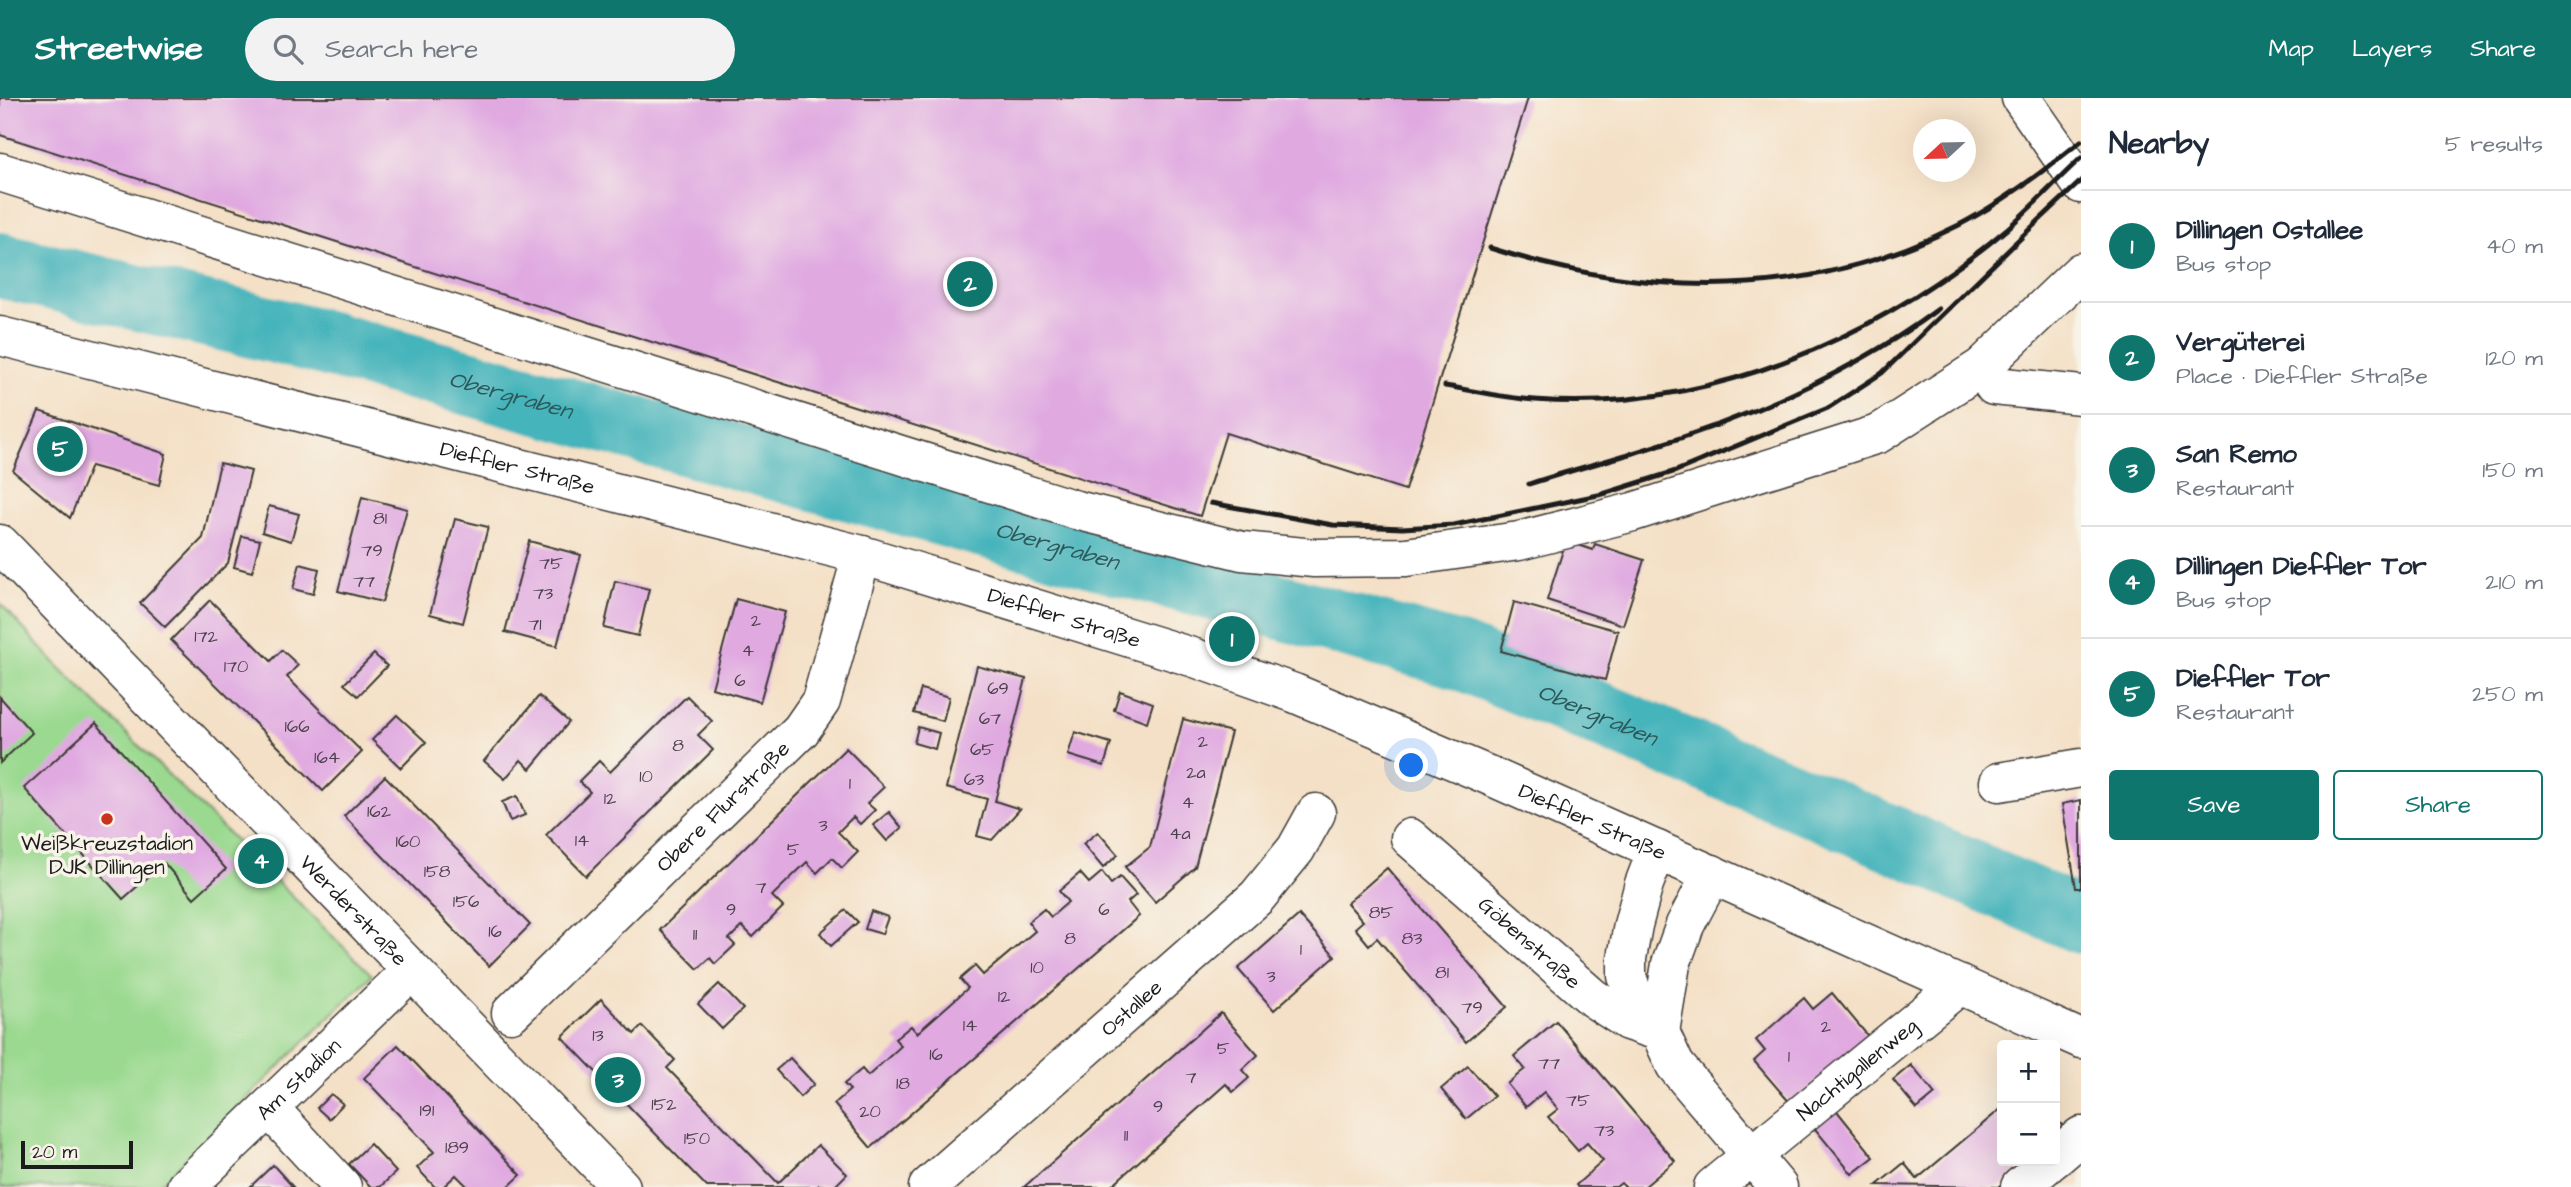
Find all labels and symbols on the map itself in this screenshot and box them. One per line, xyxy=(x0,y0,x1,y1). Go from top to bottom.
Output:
north arrow xyxy=(1913,119,1976,182)
pin: 2 xyxy=(947,258,993,310)
water label: Obergraben xyxy=(445,363,578,428)
pin: 5 xyxy=(37,423,83,475)
street label: Dieffler Straße xyxy=(437,434,598,502)
house number: 81 xyxy=(373,506,387,531)
water label: Obergraben xyxy=(992,514,1125,579)
house number: 79 xyxy=(361,538,383,563)
house number: 75 xyxy=(539,551,563,576)
house number: 77 xyxy=(353,569,375,594)
house number: 73 xyxy=(533,581,553,606)
street label: Dieffler Straße xyxy=(984,581,1144,655)
house number: 2 xyxy=(751,608,762,633)
house number: 71 xyxy=(528,612,542,637)
pin: 1 xyxy=(1209,613,1255,665)
house number: 172 xyxy=(194,624,219,649)
house number: 4 xyxy=(742,638,754,663)
house number: 170 xyxy=(224,654,248,679)
house number: 6 xyxy=(734,668,746,693)
house number: 69 xyxy=(987,676,1009,701)
water label: Obergraben xyxy=(1533,676,1664,755)
house number: 67 xyxy=(979,706,1001,731)
house number: 166 xyxy=(285,714,309,739)
house number: 2 xyxy=(1198,729,1209,754)
house number: 8 xyxy=(672,733,684,758)
street label: Obere Flurstraße xyxy=(650,735,796,879)
house number: 65 xyxy=(970,737,994,762)
house number: 164 xyxy=(314,745,340,770)
your location xyxy=(1394,748,1428,782)
house number: 2a xyxy=(1186,760,1206,785)
house number: 10 xyxy=(639,764,653,789)
house number: 63 xyxy=(964,767,984,792)
house number: 1 xyxy=(849,771,851,796)
street label: Dieffler Straße xyxy=(1514,777,1671,867)
house number: 12 xyxy=(604,786,617,811)
house number: 4 xyxy=(1182,790,1194,815)
house number: 162 xyxy=(367,799,392,824)
marker: Weißkreuzstadion DJK Dillingen xyxy=(99,811,115,827)
house number: 3 xyxy=(818,813,828,838)
house number: 4a xyxy=(1169,821,1191,846)
house number: 14 xyxy=(575,828,589,853)
place label: Weißkreuzstadion DJK Dillingen xyxy=(21,829,193,884)
house number: 160 xyxy=(396,829,420,854)
pin: 4 xyxy=(238,835,284,887)
house number: 5 xyxy=(787,837,800,862)
street label: Werderstraße xyxy=(293,849,414,972)
house number: 158 xyxy=(424,859,451,884)
house number: 7 xyxy=(755,875,767,900)
house number: 156 xyxy=(453,889,479,914)
street label: Göbenstraße xyxy=(1472,890,1587,996)
house number: 9 xyxy=(726,897,736,922)
house number: 6 xyxy=(1098,897,1110,922)
house number: 85 xyxy=(1369,900,1393,925)
house number: 16 xyxy=(488,919,502,944)
house number: 11 xyxy=(693,922,697,947)
house number: 8 xyxy=(1064,926,1076,951)
house number: 83 xyxy=(1402,926,1422,951)
house number: 1 xyxy=(1300,937,1302,962)
house number: 10 xyxy=(1030,955,1044,980)
house number: 81 xyxy=(1435,960,1449,985)
house number: 3 xyxy=(1266,964,1276,989)
street label: Ostallee xyxy=(1095,973,1169,1043)
house number: 12 xyxy=(998,984,1011,1009)
house number: 79 xyxy=(1461,995,1483,1020)
street label: Nachtigallenweg xyxy=(1791,1011,1925,1128)
house number: 14 xyxy=(963,1013,977,1038)
house number: 2 xyxy=(1821,1014,1832,1039)
house number: 13 xyxy=(592,1023,604,1048)
street label: Am Stadion xyxy=(250,1032,348,1127)
house number: 5 xyxy=(1217,1036,1230,1061)
house number: 16 xyxy=(929,1042,943,1067)
house number: 1 xyxy=(1788,1044,1790,1069)
house number: 77 xyxy=(1538,1051,1560,1076)
pin: 3 xyxy=(595,1054,641,1106)
house number: 7 xyxy=(1185,1065,1197,1090)
house number: 18 xyxy=(896,1071,910,1096)
house number: 75 xyxy=(1566,1088,1590,1113)
house number: 152 xyxy=(651,1092,677,1117)
house number: 9 xyxy=(1153,1094,1163,1119)
house number: 191 xyxy=(420,1098,434,1123)
house number: 20 xyxy=(859,1099,881,1124)
house number: 73 xyxy=(1594,1118,1614,1143)
house number: 11 xyxy=(1124,1123,1128,1148)
house number: 150 xyxy=(684,1126,710,1151)
house number: 189 xyxy=(445,1135,469,1160)
scale bar xyxy=(21,1138,133,1170)

